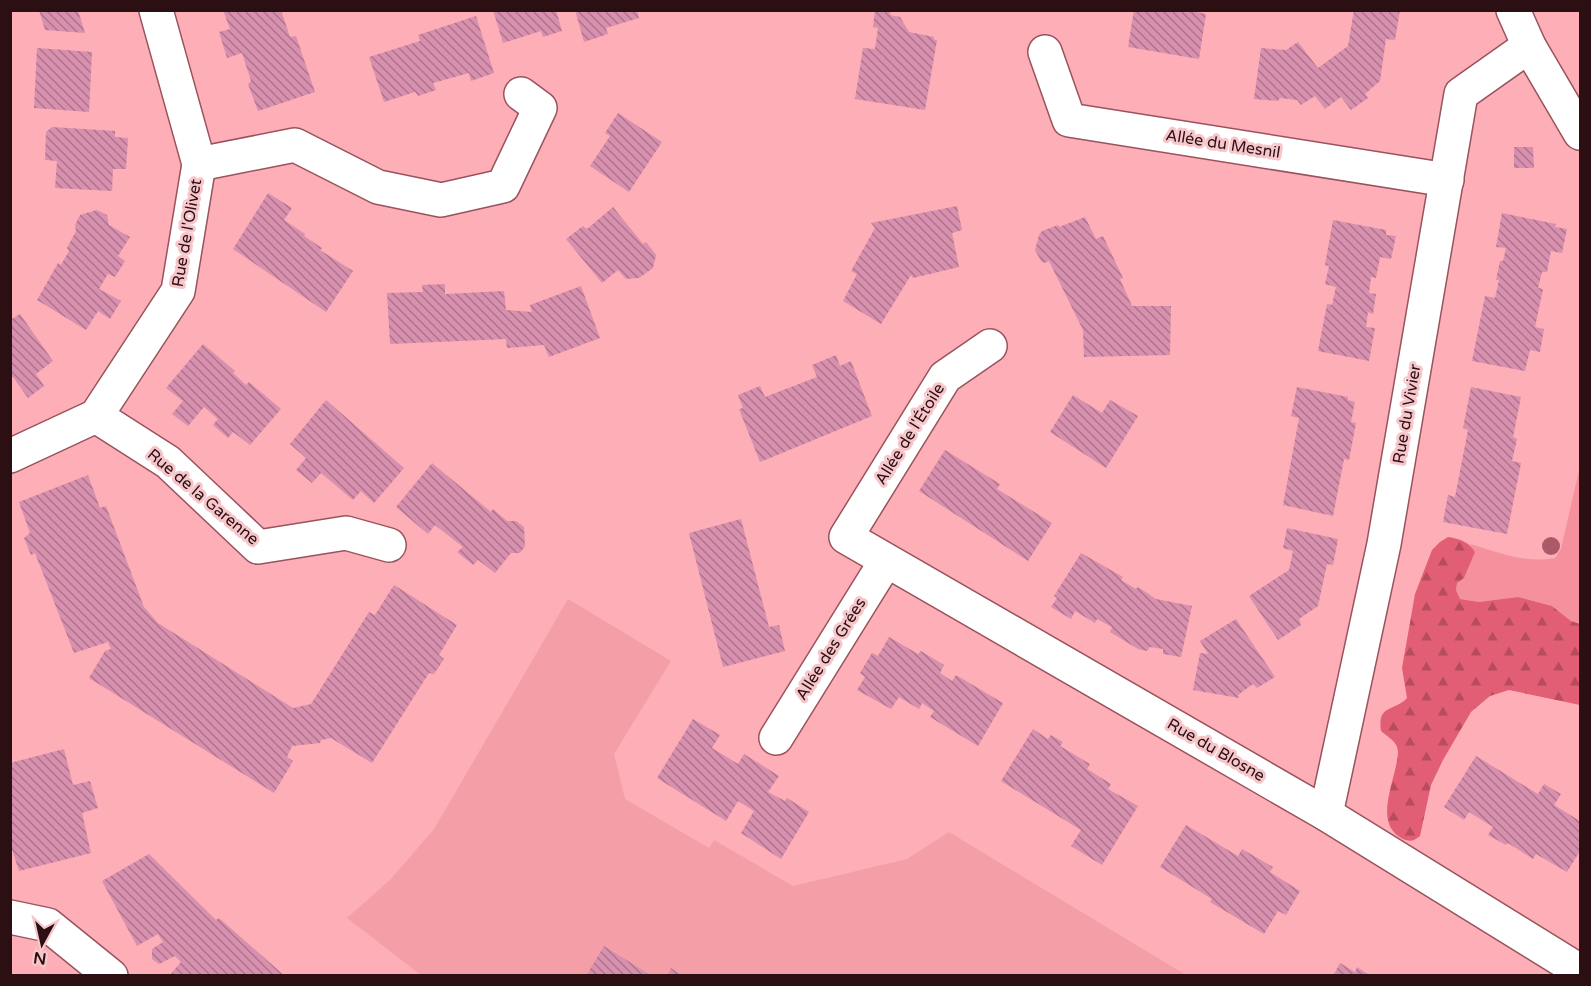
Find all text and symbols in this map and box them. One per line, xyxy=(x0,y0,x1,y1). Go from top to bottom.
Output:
street label: Allée du Mesnil xyxy=(1164,125,1282,163)
street label: Rue de l'Olivet xyxy=(168,177,206,289)
street label: Rue du Vivier xyxy=(1388,362,1426,465)
street label: Allée de l'Étoile xyxy=(871,380,949,488)
street label: Rue de la Garenne xyxy=(143,445,263,549)
street label: Allée des Grées xyxy=(792,594,870,704)
street label: Rue du Blosne xyxy=(1164,714,1268,786)
north arrow xyxy=(12,914,72,974)
text: N xyxy=(32,947,48,969)

